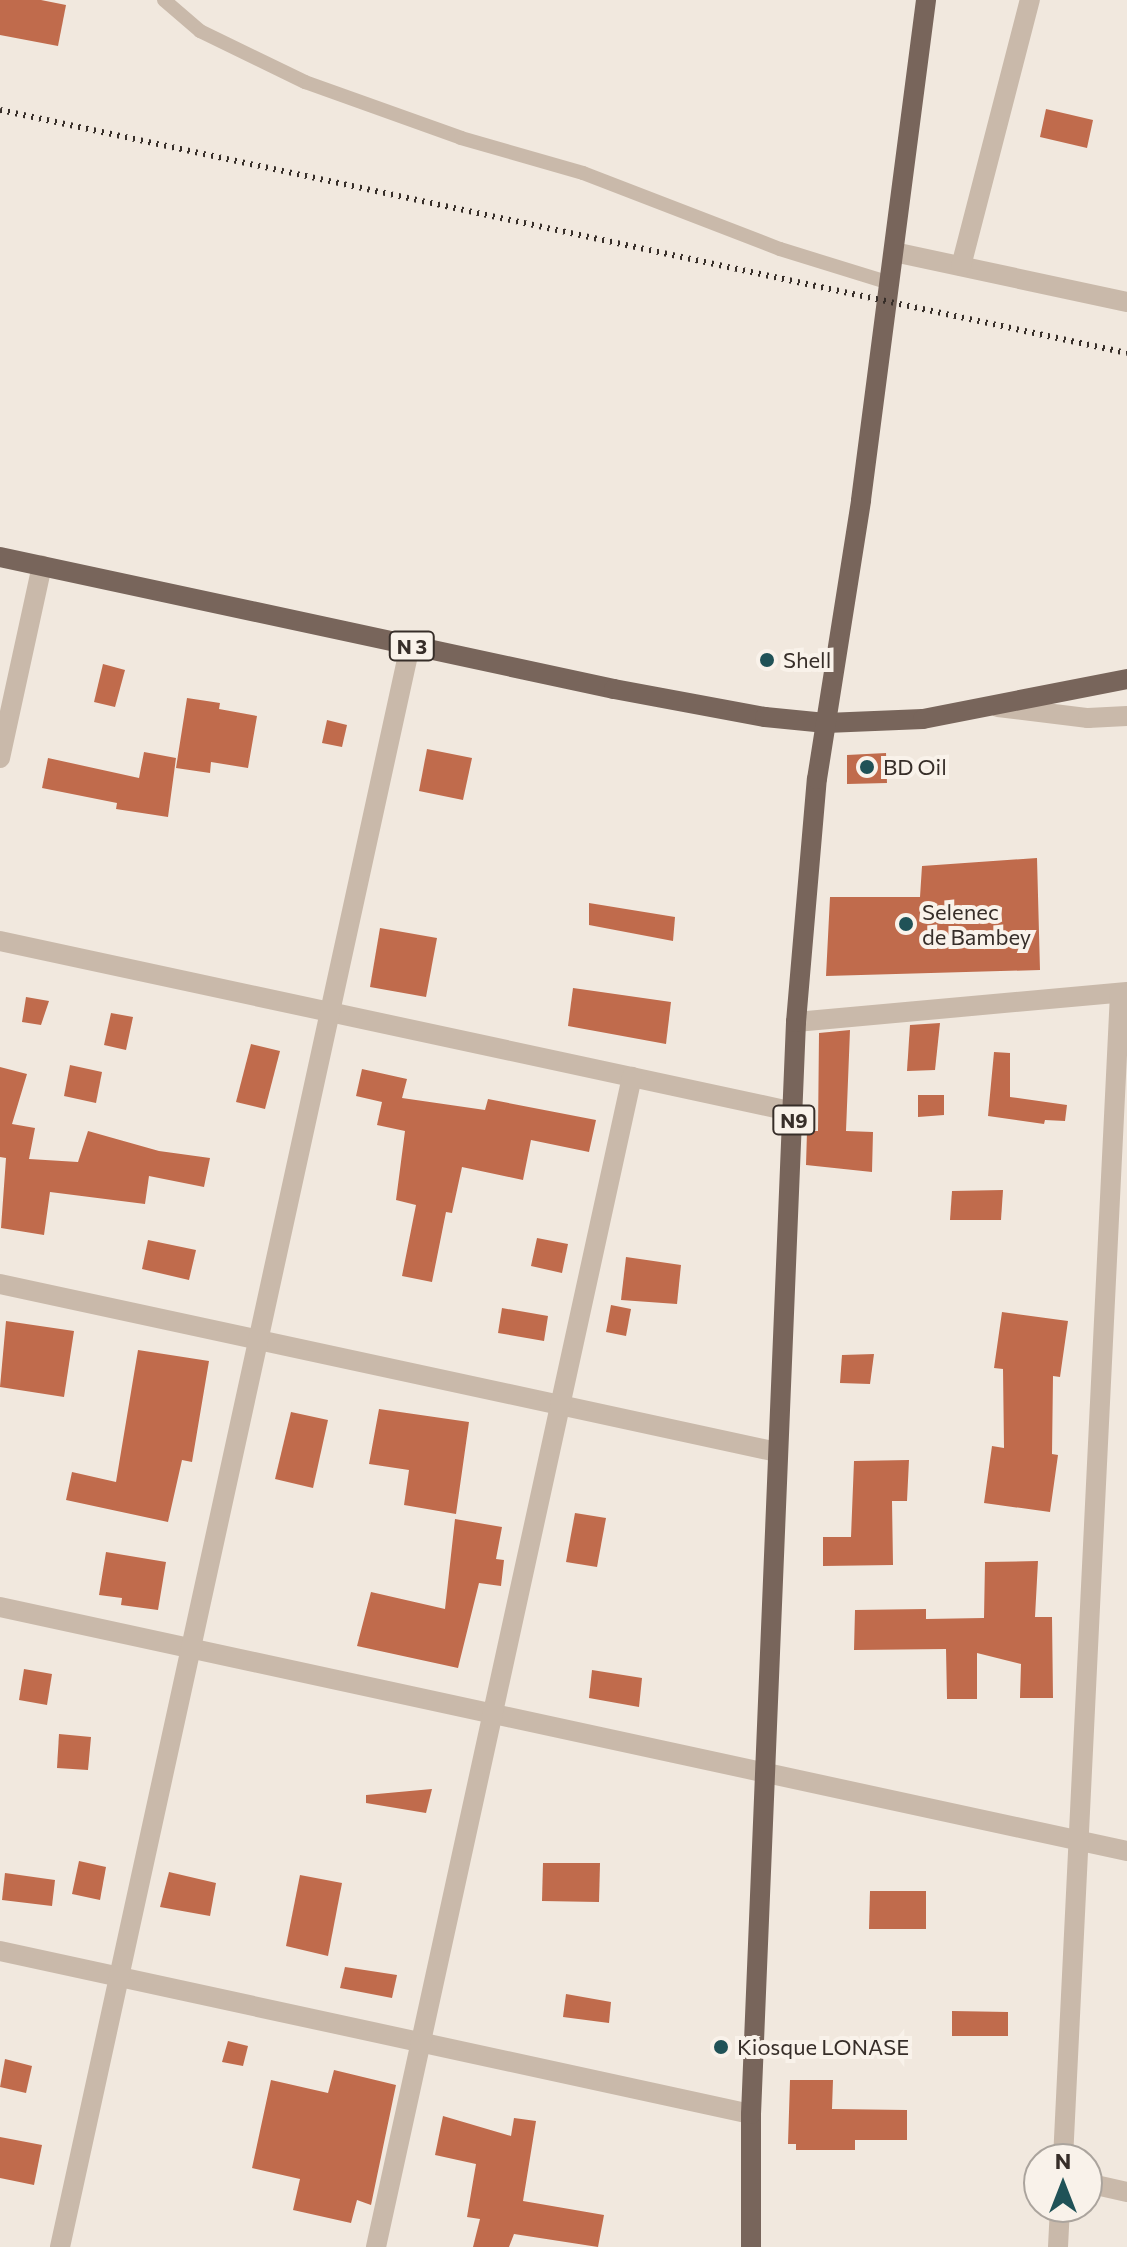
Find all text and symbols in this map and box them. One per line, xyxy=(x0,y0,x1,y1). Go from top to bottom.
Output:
road number: N 3 xyxy=(388,630,436,662)
place label: Shell xyxy=(783,647,831,673)
marker: Shell xyxy=(758,651,776,669)
place label: BD Oil xyxy=(883,754,947,780)
marker: BD Oil xyxy=(858,758,876,776)
place label: Selenec de Bambey xyxy=(922,898,1031,950)
marker: Selenec de Bambey xyxy=(897,915,915,933)
road number: N9 xyxy=(772,1104,816,1136)
place label: Kiosque LONASE xyxy=(737,2034,909,2060)
marker: Kiosque LONASE xyxy=(712,2038,730,2056)
north arrow xyxy=(1023,2143,1103,2223)
text: N xyxy=(1055,2147,1071,2174)

